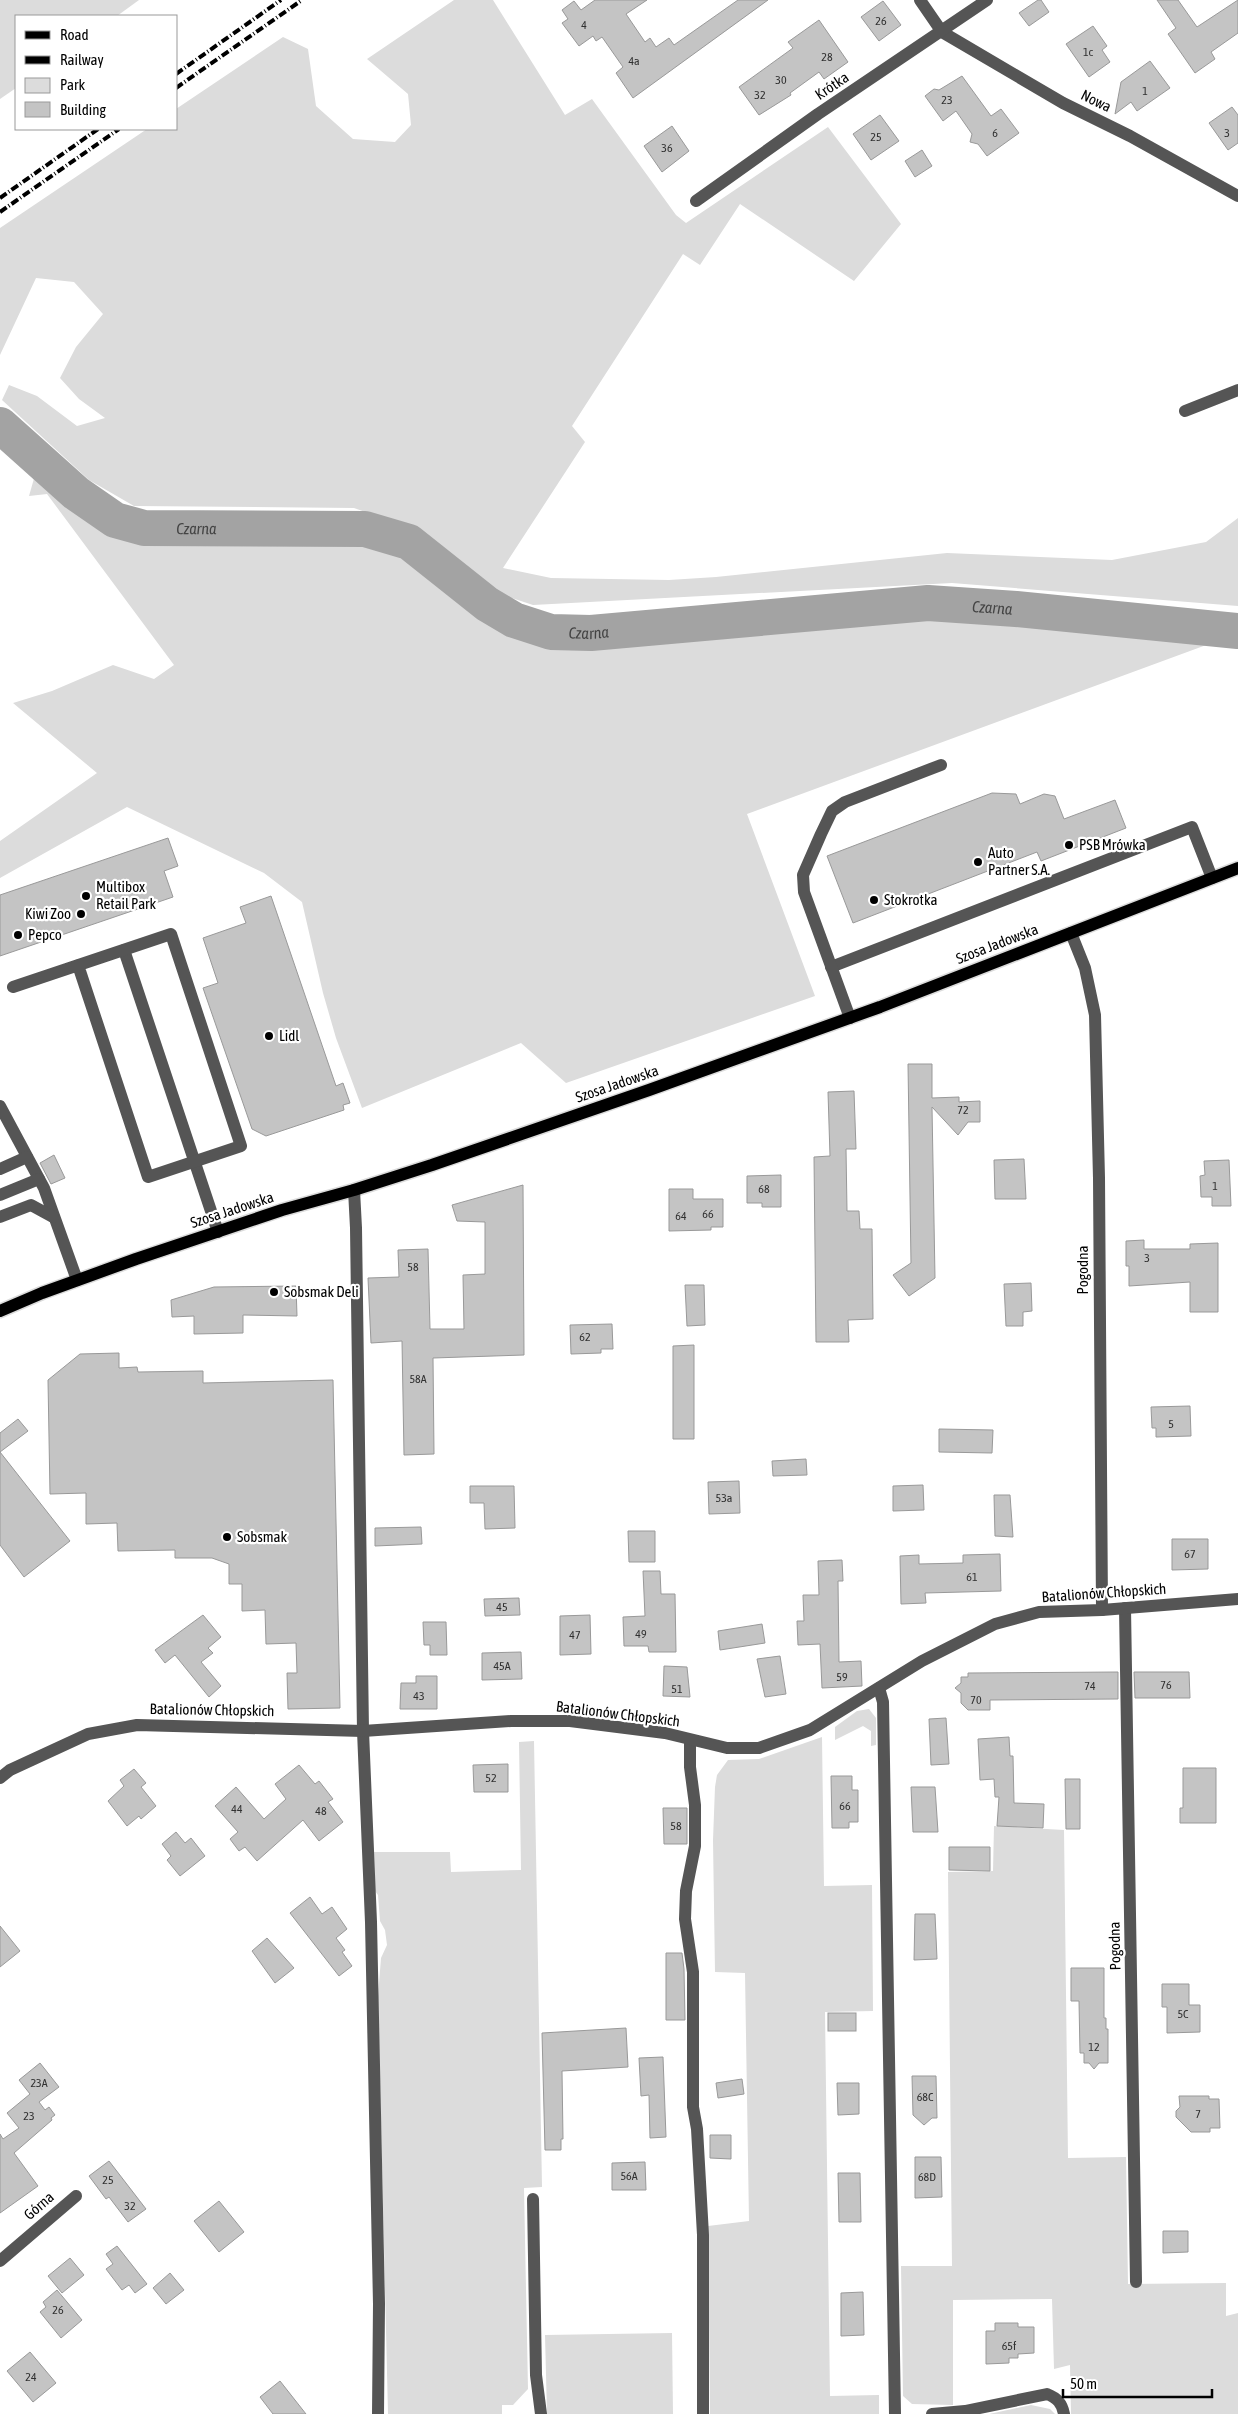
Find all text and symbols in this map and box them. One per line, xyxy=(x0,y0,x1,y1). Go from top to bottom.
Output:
house number: 26 xyxy=(875,14,887,28)
legend xyxy=(15,15,178,130)
house number: 4 xyxy=(581,18,587,32)
text: Road xyxy=(60,26,89,43)
house number: 1c xyxy=(1083,45,1094,59)
house number: 28 xyxy=(821,50,833,64)
text: Railway xyxy=(60,51,104,68)
house number: 4a xyxy=(628,54,640,68)
street label: Krótka xyxy=(812,68,852,103)
house number: 30 xyxy=(775,73,787,87)
text: Park xyxy=(60,76,85,93)
house number: 1 xyxy=(1142,84,1148,98)
street label: Nowa xyxy=(1078,86,1114,115)
house number: 32 xyxy=(754,88,766,102)
house number: 23 xyxy=(941,93,953,107)
text: Building xyxy=(60,101,106,118)
house number: 6 xyxy=(992,126,998,140)
house number: 3 xyxy=(1224,126,1230,140)
house number: 25 xyxy=(870,130,882,144)
house number: 36 xyxy=(661,141,673,155)
water label: Czarna xyxy=(176,519,217,537)
water label: Czarna xyxy=(972,597,1013,618)
water label: Czarna xyxy=(568,622,610,642)
place label: PSB Mrówka xyxy=(1079,836,1146,853)
marker: PSB Mrówka xyxy=(1063,839,1075,851)
place label: Auto Partner S.A. xyxy=(988,844,1051,878)
marker: Auto Partner S.A. xyxy=(972,856,984,868)
place label: Multibox Retail Park xyxy=(96,878,157,912)
marker: Multibox Retail Park xyxy=(80,890,92,902)
place label: Stokrotka xyxy=(884,891,938,908)
marker: Stokrotka xyxy=(868,894,880,906)
place label: Kiwi Zoo xyxy=(25,905,71,922)
marker: Kiwi Zoo xyxy=(75,908,87,920)
street label: Szosa Jadowska xyxy=(953,920,1040,967)
place label: Pepco xyxy=(28,926,62,943)
marker: Pepco xyxy=(12,929,24,941)
place label: Lidl xyxy=(279,1027,299,1044)
marker: Lidl xyxy=(263,1030,275,1042)
street label: Szosa Jadowska xyxy=(573,1061,661,1106)
house number: 72 xyxy=(957,1103,969,1117)
house number: 1 xyxy=(1212,1179,1218,1193)
house number: 68 xyxy=(758,1182,770,1196)
street label: Szosa Jadowska xyxy=(188,1188,276,1231)
house number: 66 xyxy=(702,1207,714,1221)
house number: 64 xyxy=(675,1209,687,1223)
street label: Pogodna xyxy=(1074,1246,1091,1294)
house number: 3 xyxy=(1144,1251,1150,1265)
house number: 58 xyxy=(407,1260,419,1274)
place label: Sobsmak Deli xyxy=(284,1283,359,1300)
marker: Sobsmak Deli xyxy=(268,1286,280,1298)
house number: 62 xyxy=(579,1330,591,1344)
house number: 58A xyxy=(409,1372,427,1386)
house number: 5 xyxy=(1168,1417,1174,1431)
house number: 53a xyxy=(716,1491,732,1505)
place label: Sobsmak xyxy=(237,1528,288,1545)
marker: Sobsmak xyxy=(221,1531,233,1543)
house number: 67 xyxy=(1184,1547,1196,1561)
house number: 61 xyxy=(966,1570,978,1584)
street label: Batalionów Chłopskich xyxy=(1041,1580,1167,1605)
house number: 45 xyxy=(496,1600,508,1614)
house number: 49 xyxy=(635,1627,647,1641)
house number: 47 xyxy=(569,1628,581,1642)
house number: 45A xyxy=(493,1659,511,1673)
house number: 59 xyxy=(836,1670,848,1684)
house number: 76 xyxy=(1160,1678,1172,1692)
house number: 74 xyxy=(1084,1679,1096,1693)
house number: 51 xyxy=(671,1682,683,1696)
house number: 43 xyxy=(413,1689,425,1703)
house number: 70 xyxy=(970,1693,982,1707)
street label: Batalionów Chłopskich xyxy=(555,1697,681,1730)
street label: Batalionów Chłopskich xyxy=(149,1700,275,1719)
house number: 52 xyxy=(485,1771,497,1785)
house number: 66 xyxy=(839,1799,851,1813)
house number: 44 xyxy=(231,1802,243,1816)
house number: 48 xyxy=(315,1804,327,1818)
house number: 58 xyxy=(670,1819,682,1833)
street label: Pogodna xyxy=(1106,1921,1123,1971)
house number: 5C xyxy=(1177,2007,1189,2021)
house number: 12 xyxy=(1088,2040,1100,2054)
house number: 23A xyxy=(30,2076,48,2090)
house number: 68C xyxy=(917,2090,934,2104)
house number: 7 xyxy=(1195,2107,1201,2121)
house number: 23 xyxy=(23,2109,35,2123)
house number: 56A xyxy=(620,2169,638,2183)
house number: 68D xyxy=(918,2170,936,2184)
house number: 25 xyxy=(102,2173,114,2187)
street label: Górna xyxy=(20,2188,57,2223)
house number: 32 xyxy=(124,2199,136,2213)
house number: 26 xyxy=(52,2303,64,2317)
house number: 65f xyxy=(1002,2339,1017,2353)
scale bar xyxy=(1063,2366,1212,2398)
house number: 24 xyxy=(25,2370,37,2384)
text: 50 m xyxy=(1070,2375,1097,2392)

